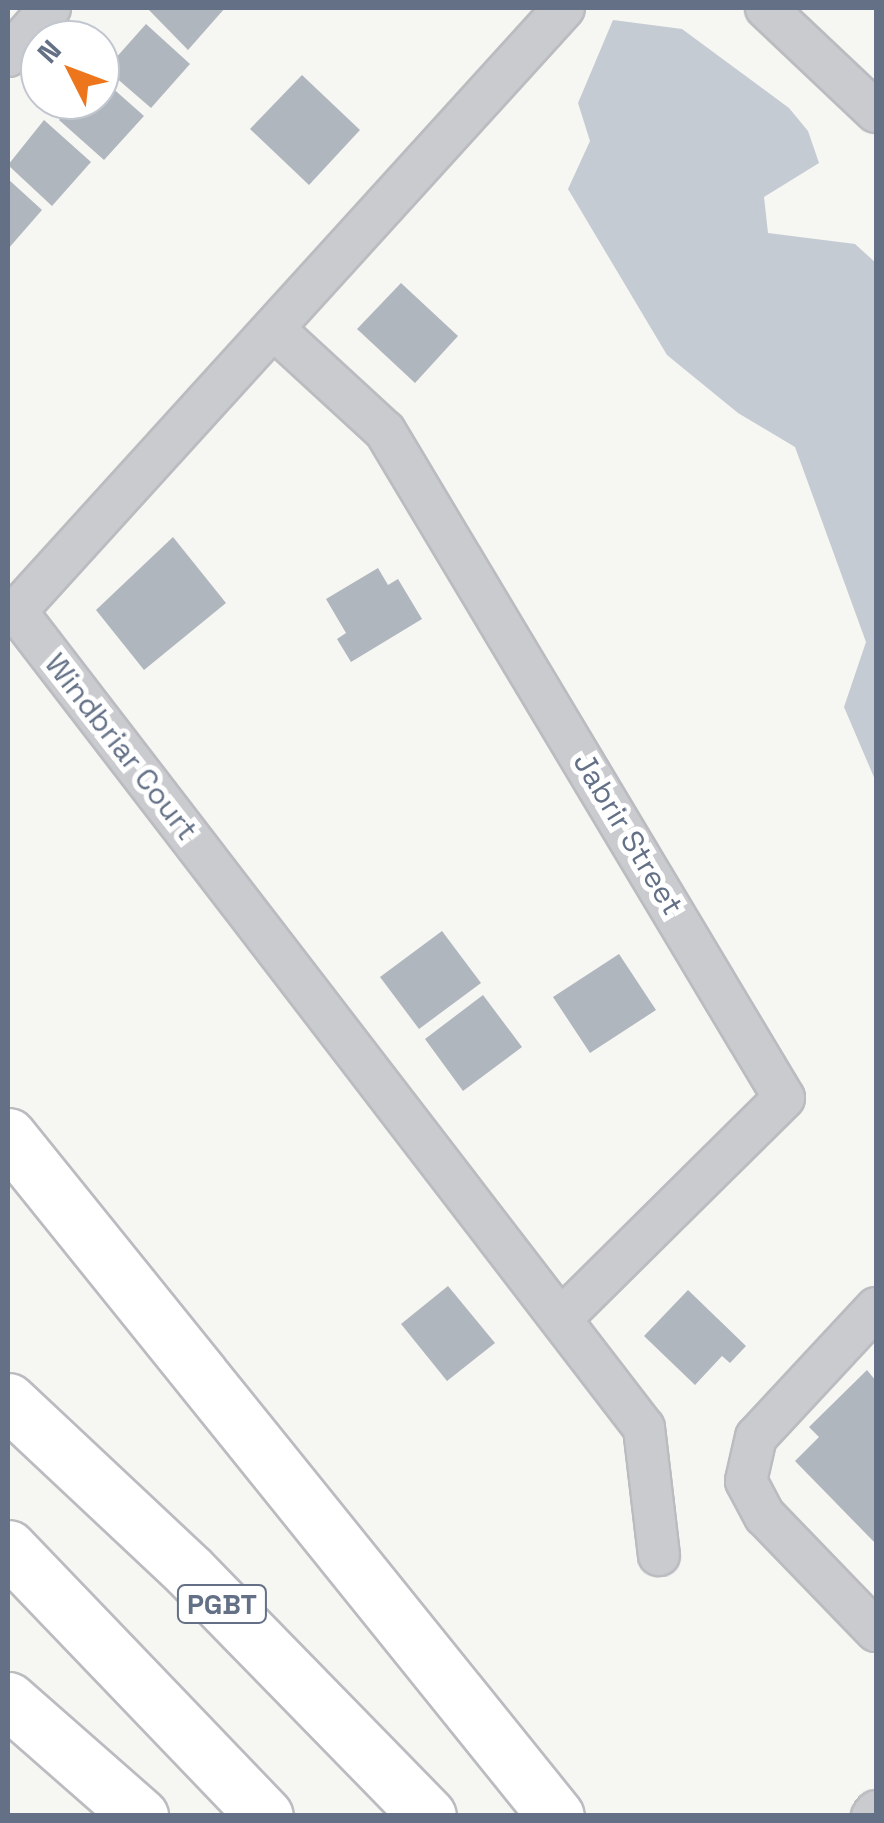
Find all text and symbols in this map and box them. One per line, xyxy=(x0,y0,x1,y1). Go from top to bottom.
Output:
north arrow xyxy=(20,20,120,120)
text: N xyxy=(30,32,69,70)
street label: Windbriar Court xyxy=(37,647,205,847)
street label: Jabrir Street xyxy=(565,746,691,922)
road number: PGBT xyxy=(174,1581,270,1627)

